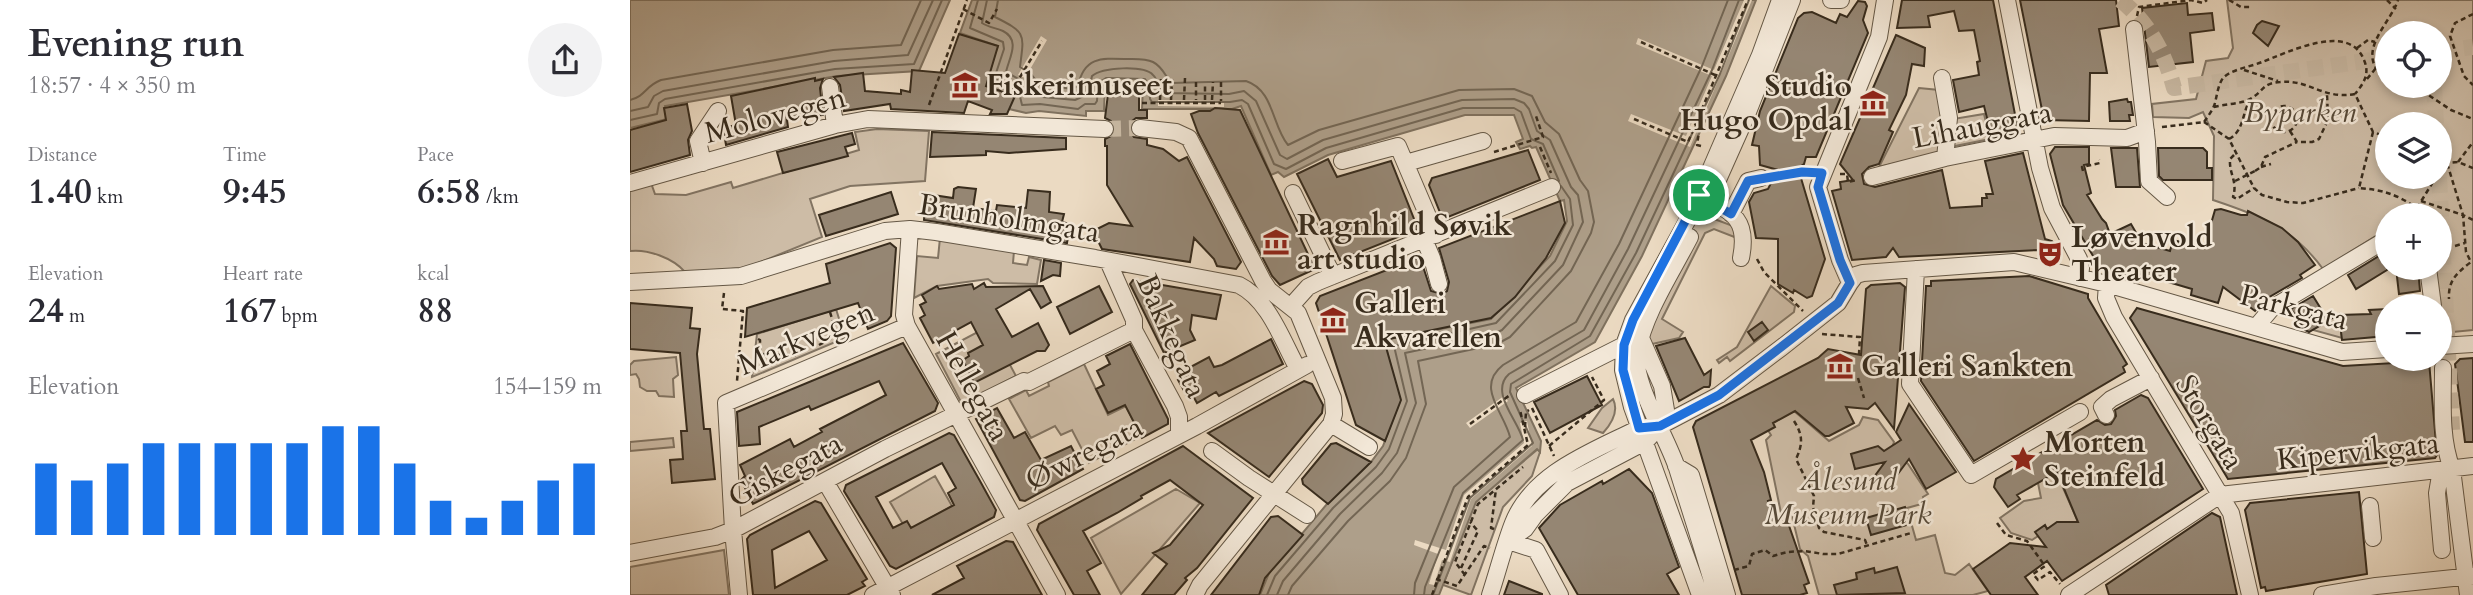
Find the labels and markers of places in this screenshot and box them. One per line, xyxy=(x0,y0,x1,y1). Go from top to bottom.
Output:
place label: Fiskerimuseet xyxy=(986,65,1172,106)
place label: Studio Hugo Opdal xyxy=(1680,66,1852,141)
museum icon: Fiskerimuseet xyxy=(950,70,980,100)
museum icon: Studio Hugo Opdal xyxy=(1858,88,1888,118)
pin xyxy=(1669,165,1729,225)
place label: Ragnhild Søvik art studio xyxy=(1297,205,1512,280)
place label: Løvenvold Theater xyxy=(2071,217,2213,292)
museum icon: Ragnhild Søvik art studio xyxy=(1261,227,1291,257)
theatre icon: Løvenvold Theater xyxy=(2035,239,2065,269)
place label: Galleri Akvarellen xyxy=(1354,283,1502,358)
museum icon: Galleri Akvarellen xyxy=(1318,305,1348,335)
place label: Galleri Sankten xyxy=(1861,346,2073,387)
museum icon: Galleri Sankten xyxy=(1825,351,1855,381)
place label: Morten Steinfeld xyxy=(2044,422,2165,497)
place icon: Morten Steinfeld xyxy=(2008,444,2038,474)

